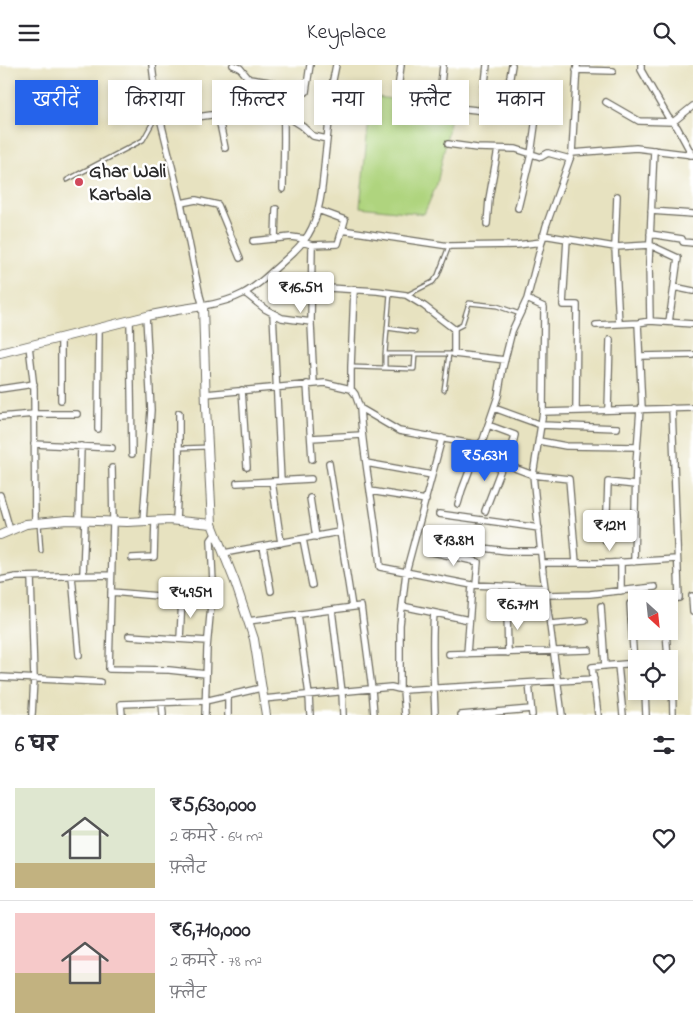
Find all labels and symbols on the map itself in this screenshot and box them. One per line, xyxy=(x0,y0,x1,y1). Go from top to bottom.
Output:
place label: Ghar Wali Karbala xyxy=(89,158,167,210)
marker: Ghar Wali Karbala xyxy=(73,176,85,188)
pin: ₹16.5M xyxy=(260,271,342,314)
pin: ₹5.63M xyxy=(444,439,526,482)
pin: ₹12M xyxy=(580,509,640,552)
pin: ₹13.8M xyxy=(413,525,495,567)
pin: ₹4.95M xyxy=(150,577,232,619)
pin: ₹6.71M xyxy=(477,589,559,631)
north arrow xyxy=(628,590,678,640)

